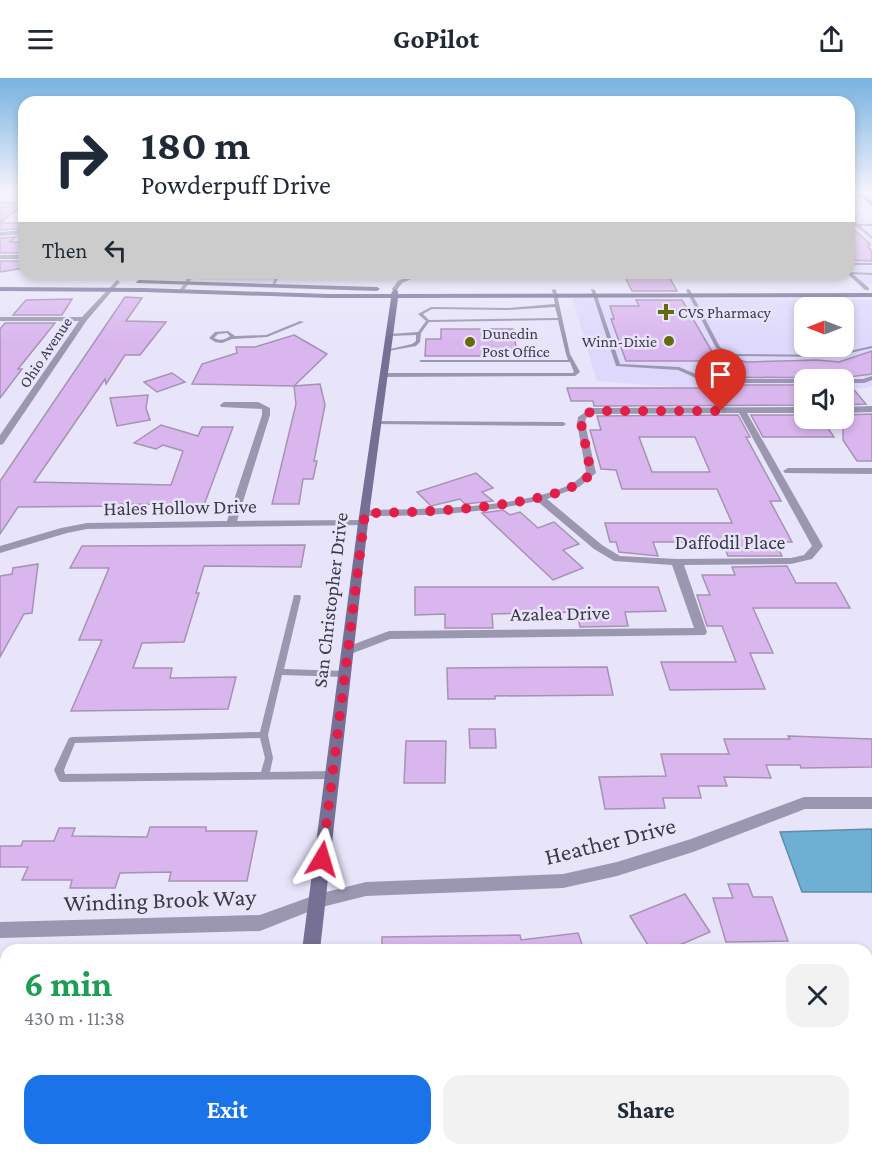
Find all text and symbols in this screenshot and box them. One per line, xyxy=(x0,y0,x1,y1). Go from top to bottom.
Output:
icon: menu xyxy=(24,23,57,56)
icon: share xyxy=(815,23,848,56)
text: GoPilot xyxy=(393,24,479,54)
icon: right xyxy=(42,120,120,198)
text: 180 m xyxy=(141,121,250,168)
text: Powderpuff Drive xyxy=(141,170,331,200)
icon: left xyxy=(99,234,132,267)
text: Then xyxy=(42,238,87,263)
north arrow xyxy=(794,297,854,357)
map controls xyxy=(794,297,854,429)
place label: CVS Pharmacy xyxy=(678,304,772,322)
marker: CVS Pharmacy xyxy=(659,305,673,319)
street label: Ohio Avenue xyxy=(16,314,75,391)
place label: Dunedin Post Office xyxy=(482,325,550,360)
place label: Winn-Dixie xyxy=(582,333,657,350)
marker: Winn-Dixie xyxy=(662,334,676,348)
marker: Dunedin Post Office xyxy=(463,335,477,349)
pin xyxy=(695,349,746,411)
icon: arrive xyxy=(704,358,737,391)
button: sound xyxy=(794,369,854,429)
street label: Hales Hollow Drive xyxy=(103,495,257,519)
street label: San Christopher Drive xyxy=(308,511,353,689)
street label: Daffodil Place xyxy=(675,531,785,553)
street label: Azalea Drive xyxy=(510,601,610,625)
street label: Heather Drive xyxy=(542,811,678,870)
position arrow xyxy=(290,827,354,891)
street label: Winding Brook Way xyxy=(63,883,258,916)
text: 6 min xyxy=(24,964,112,1004)
button: close xyxy=(786,964,849,1027)
text: 430 m · 11:38 xyxy=(24,1007,125,1029)
button: Exit xyxy=(24,1075,431,1144)
button: Share xyxy=(443,1075,849,1144)

